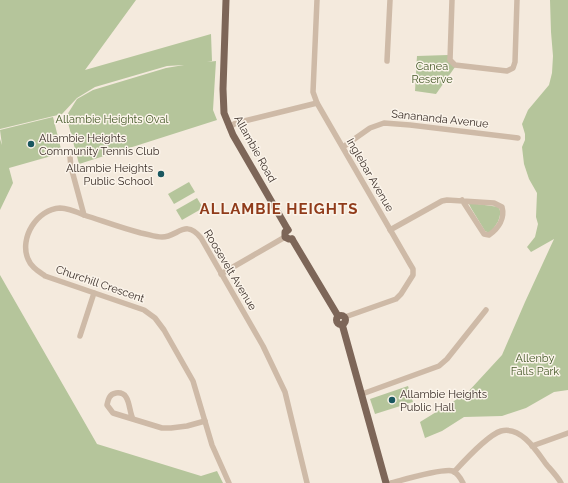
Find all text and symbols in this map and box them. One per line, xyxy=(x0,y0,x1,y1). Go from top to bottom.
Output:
park label: Canea Reserve xyxy=(411,60,453,86)
street label: Sanananda Avenue xyxy=(391,107,490,131)
park label: Allambie Heights Oval xyxy=(56,113,168,126)
street label: Allambie Road xyxy=(231,113,279,185)
place label: Allambie Heights Community Tennis Club xyxy=(39,132,160,158)
street label: Inglebar Avenue xyxy=(344,136,397,215)
marker: Allambie Heights Community Tennis Club xyxy=(26,139,36,149)
place label: Allambie Heights Public School xyxy=(66,162,153,188)
marker: Allambie Heights Public School xyxy=(156,169,166,179)
district label: ALLAMBIE HEIGHTS xyxy=(200,200,358,218)
street label: Roosevelt Avenue xyxy=(201,227,259,313)
street label: Churchill Crescent xyxy=(54,263,146,305)
park label: Allenby Falls Park xyxy=(511,352,559,378)
place label: Allambie Heights Public Hall xyxy=(400,388,487,414)
marker: Allambie Heights Public Hall xyxy=(387,395,397,405)

